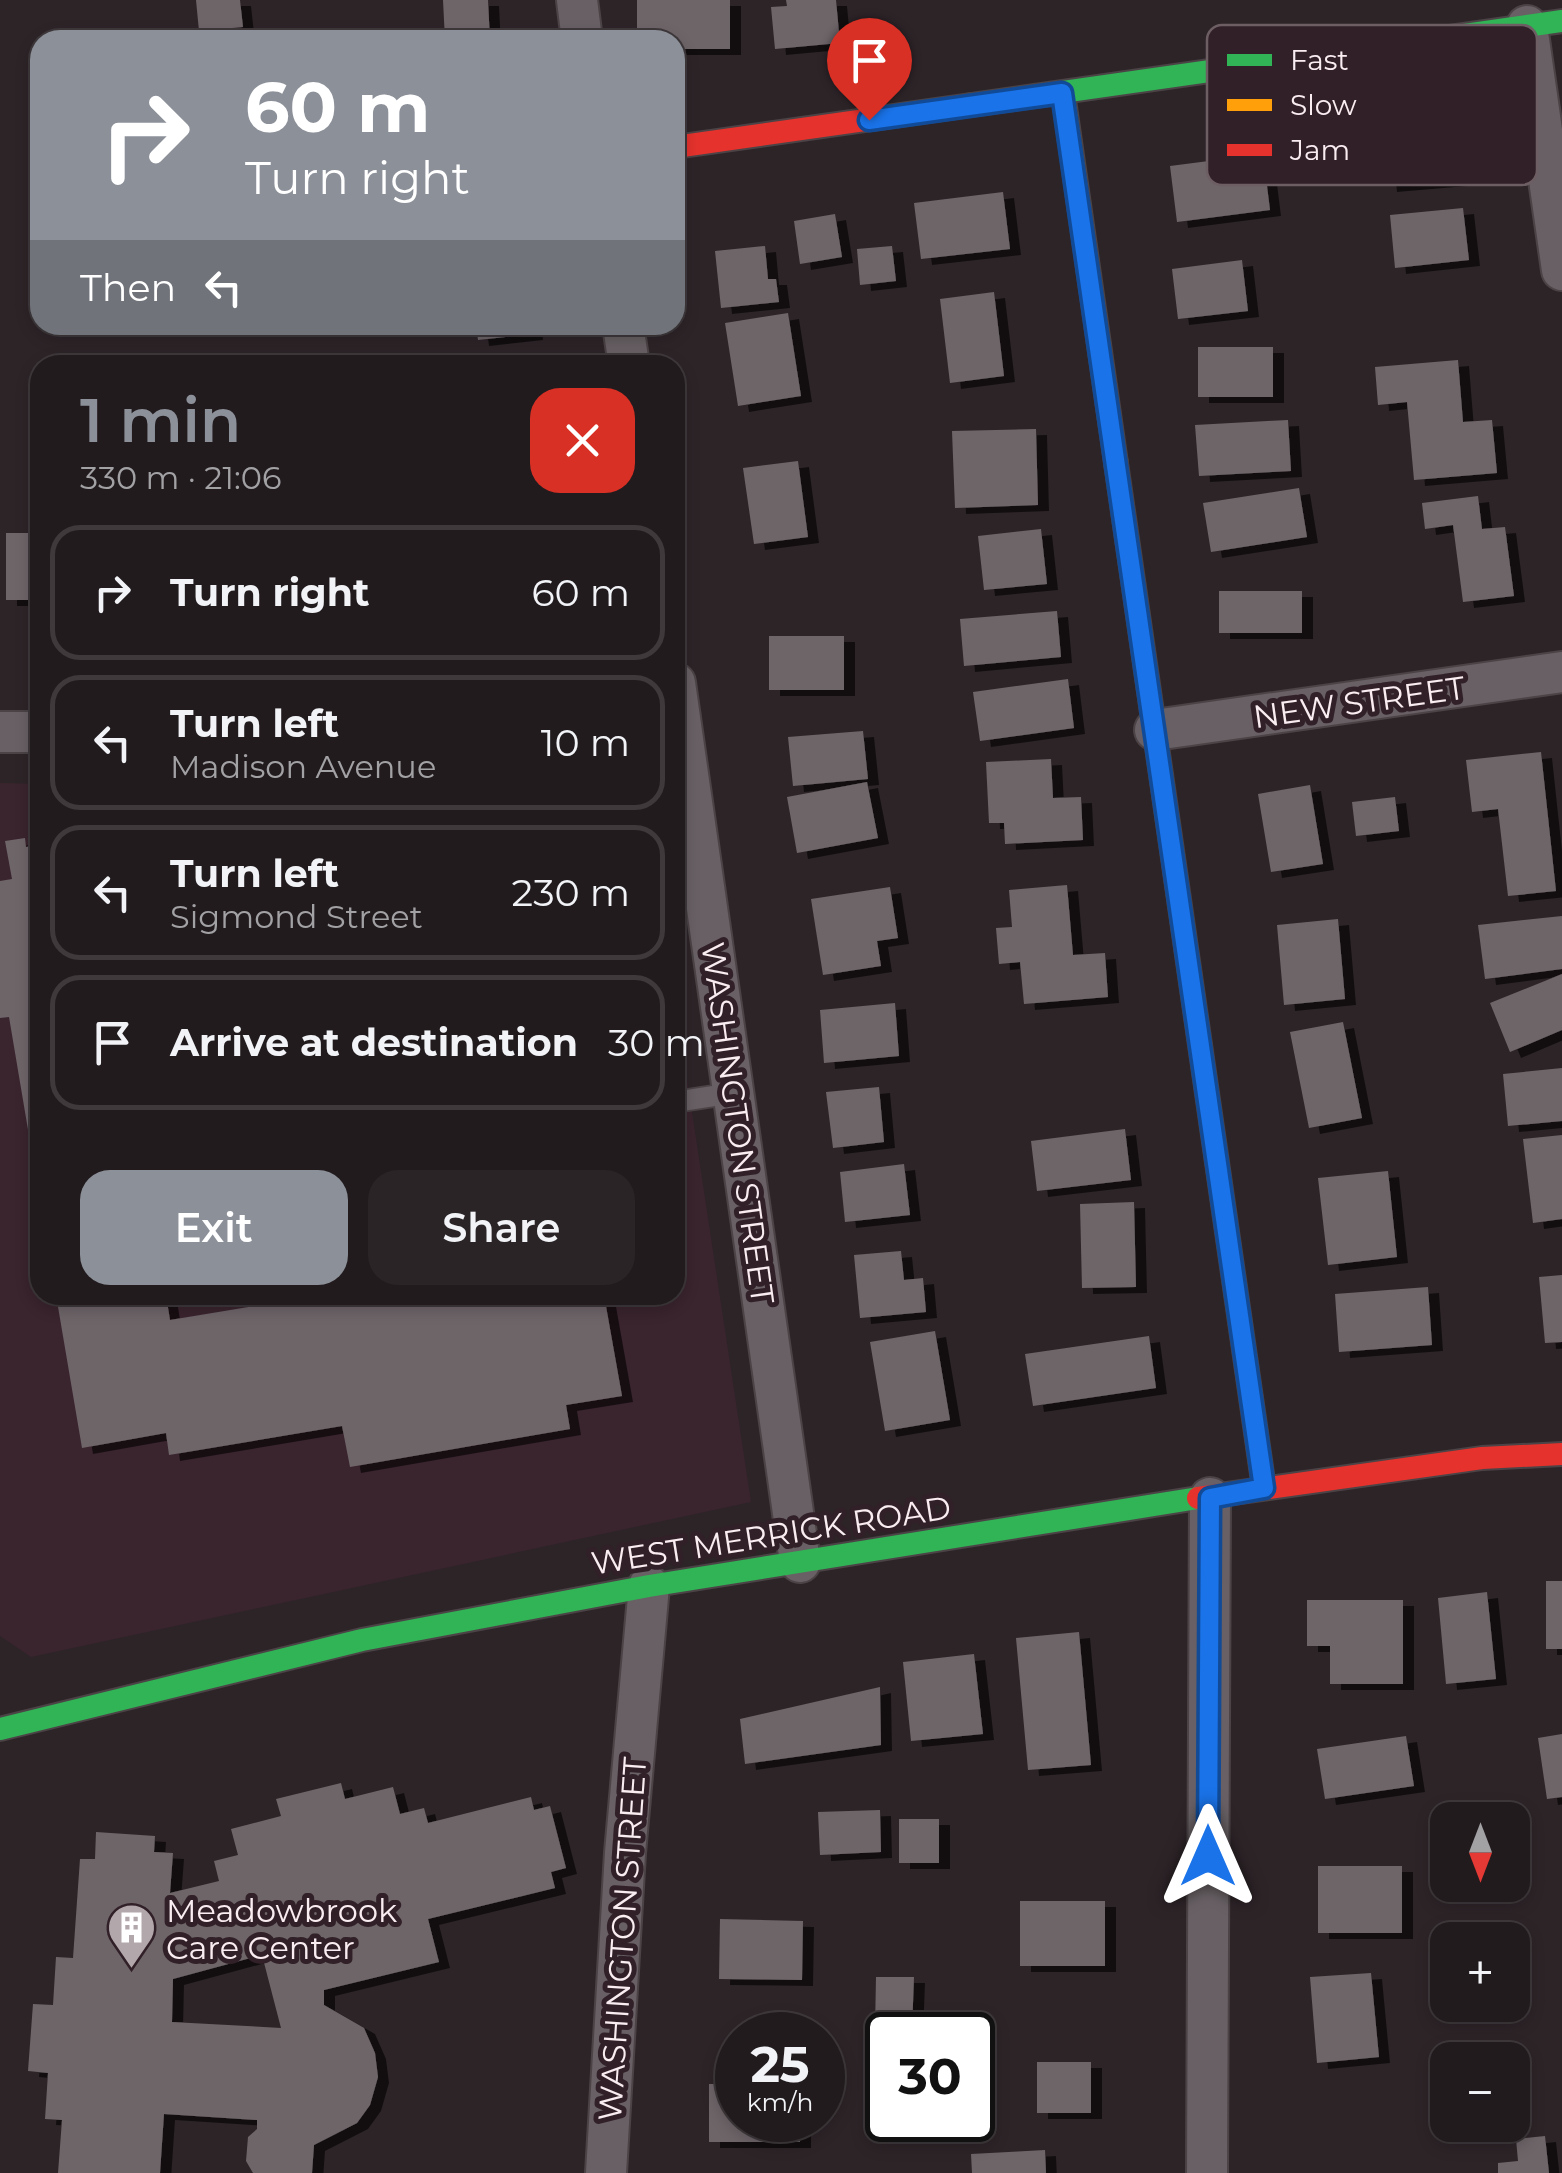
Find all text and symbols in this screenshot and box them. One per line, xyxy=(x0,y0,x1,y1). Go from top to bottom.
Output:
pin xyxy=(827,18,912,121)
legend xyxy=(1207,25,1537,185)
icon: arrive xyxy=(842,33,897,88)
text: Fast xyxy=(1290,43,1349,77)
text: 60 m xyxy=(245,64,430,150)
icon: right xyxy=(80,70,210,200)
text: Slow xyxy=(1290,88,1357,122)
text: Jam xyxy=(1289,133,1350,167)
text: Turn right xyxy=(245,150,470,205)
icon: left xyxy=(196,260,251,315)
text: Then xyxy=(80,264,176,311)
text: 1 min xyxy=(80,384,241,457)
button: close xyxy=(530,388,635,493)
text: 330 m · 21:06 xyxy=(80,458,281,497)
icon: right xyxy=(85,565,140,620)
text: Turn right xyxy=(170,569,369,616)
text: 60 m xyxy=(531,569,630,616)
street label: NEW STREET xyxy=(1251,668,1468,736)
text: Turn left xyxy=(170,700,339,747)
icon: left xyxy=(85,715,140,770)
text: 10 m xyxy=(541,719,630,766)
text: Madison Avenue xyxy=(170,747,436,786)
text: Turn left xyxy=(170,850,339,897)
icon: left xyxy=(85,865,140,920)
text: 230 m xyxy=(512,869,630,916)
text: Sigmond Street xyxy=(170,897,423,936)
street label: WASHINGTON STREET xyxy=(693,940,783,1307)
icon: arrive xyxy=(85,1015,140,1070)
text: Arrive at destination xyxy=(170,1019,578,1066)
text: 30 m xyxy=(608,1019,705,1066)
button: Exit xyxy=(80,1170,348,1285)
button: Share xyxy=(368,1170,635,1285)
street label: WEST MERRICK ROAD xyxy=(588,1487,954,1583)
street label: WASHINGTON STREET xyxy=(590,1755,654,2122)
north arrow xyxy=(1430,1802,1530,1902)
map controls xyxy=(1430,1802,1530,2142)
position arrow xyxy=(1156,1804,1260,1908)
place label: Meadowbrook Care Center xyxy=(166,1891,397,1967)
building icon: Meadowbrook Care Center xyxy=(105,1902,157,1970)
button: + xyxy=(1430,1922,1530,2022)
speed limit sign: 30 xyxy=(865,2012,995,2142)
text: 25 xyxy=(750,2034,810,2095)
button: − xyxy=(1430,2042,1530,2142)
text: km/h xyxy=(747,2087,813,2117)

